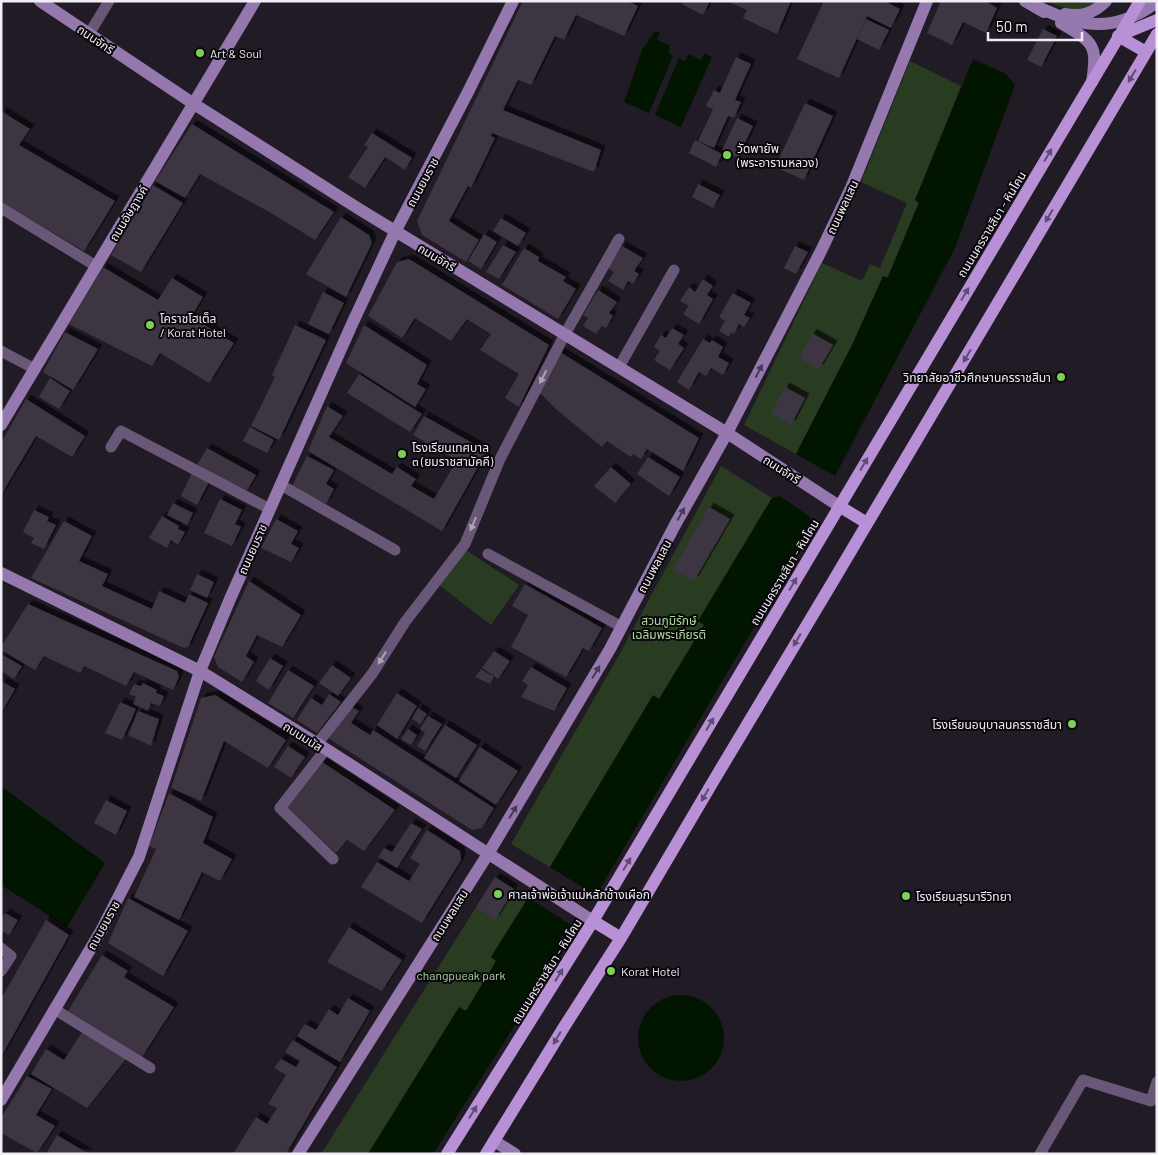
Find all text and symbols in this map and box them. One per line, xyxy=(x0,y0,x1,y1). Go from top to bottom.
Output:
scale bar xyxy=(988,10,1082,42)
text: 50 m xyxy=(996,17,1028,35)
street label: ถนนจักรี xyxy=(75,22,117,56)
place label: Art & Soul xyxy=(210,46,262,60)
marker: Art & Soul xyxy=(194,47,206,59)
one-way arrow xyxy=(1128,70,1137,83)
place label: วัดพายัพ (พระอารามหลวง) xyxy=(736,141,818,169)
one-way arrow xyxy=(1044,148,1053,161)
marker: วัดพายัพ (พระอารามหลวง) xyxy=(721,149,733,161)
street label: ถนนยมราช xyxy=(403,155,441,209)
street label: ถนนนครราชสีมา - หินโคน xyxy=(954,168,1028,280)
street label: ถนนพลแสน xyxy=(823,178,861,236)
street label: ถนนอัษฎางค์ xyxy=(106,183,151,244)
one-way arrow xyxy=(1045,209,1054,222)
street label: ถนนจักรี xyxy=(416,240,458,274)
one-way arrow xyxy=(961,287,969,302)
place label: โคราชโฮเต็ล / Korat Hotel xyxy=(160,311,226,339)
marker: โคราชโฮเต็ล / Korat Hotel xyxy=(144,319,156,331)
one-way arrow xyxy=(962,349,971,362)
one-way arrow xyxy=(755,363,763,378)
one-way arrow xyxy=(539,370,547,384)
place label: วิทยาลัยอาชีวศึกษานครราชสีมา xyxy=(902,370,1051,384)
marker: วิทยาลัยอาชีวศึกษานครราชสีมา xyxy=(1055,371,1067,383)
place label: โรงเรียนเทศบาล ๓ (ยมราชสามัคคี) xyxy=(412,440,494,468)
marker: โรงเรียนเทศบาล ๓ (ยมราชสามัคคี) xyxy=(396,448,408,460)
street label: ถนนจักรี xyxy=(761,452,803,486)
one-way arrow xyxy=(859,457,868,470)
one-way arrow xyxy=(677,507,686,520)
street label: ถนนนครราชสีมา - หินโคน xyxy=(747,516,821,628)
one-way arrow xyxy=(469,517,477,531)
street label: ถนนยมราช xyxy=(235,522,269,576)
street label: ถนนพลแสน xyxy=(634,537,674,595)
one-way arrow xyxy=(788,578,797,591)
park label: สวนภูมิรักษ์ เฉลิมพระเกียรติ xyxy=(632,613,706,641)
one-way arrow xyxy=(793,634,802,647)
one-way arrow xyxy=(378,651,387,664)
one-way arrow xyxy=(592,666,601,679)
one-way arrow xyxy=(705,717,714,730)
place label: โรงเรียนอนุบาลนครราชสีมา xyxy=(932,717,1062,732)
marker: โรงเรียนอนุบาลนครราชสีมา xyxy=(1066,718,1078,730)
street label: ถนนมนัส xyxy=(281,719,325,754)
one-way arrow xyxy=(700,788,709,801)
one-way arrow xyxy=(509,805,518,818)
one-way arrow xyxy=(622,857,631,870)
street label: ถนนพลแสน xyxy=(428,887,470,943)
place label: ศาลเจ้าพ่อเจ้าแม่หลักช้างเผือก xyxy=(508,887,650,901)
marker: ศาลเจ้าพ่อเจ้าแม่หลักช้างเผือก xyxy=(492,888,504,900)
place label: โรงเรียนสุรนารีวิทยา xyxy=(916,889,1012,904)
marker: โรงเรียนสุรนารีวิทยา xyxy=(900,890,912,902)
street label: ถนนยมราช xyxy=(84,898,122,952)
street label: ถนนนครราชสีมา - หินโคน xyxy=(508,916,584,1026)
place label: Korat Hotel xyxy=(621,964,680,978)
marker: Korat Hotel xyxy=(605,965,617,977)
park label: changpueak park xyxy=(417,968,505,982)
one-way arrow xyxy=(555,968,564,981)
one-way arrow xyxy=(553,1031,562,1044)
one-way arrow xyxy=(469,1106,478,1119)

